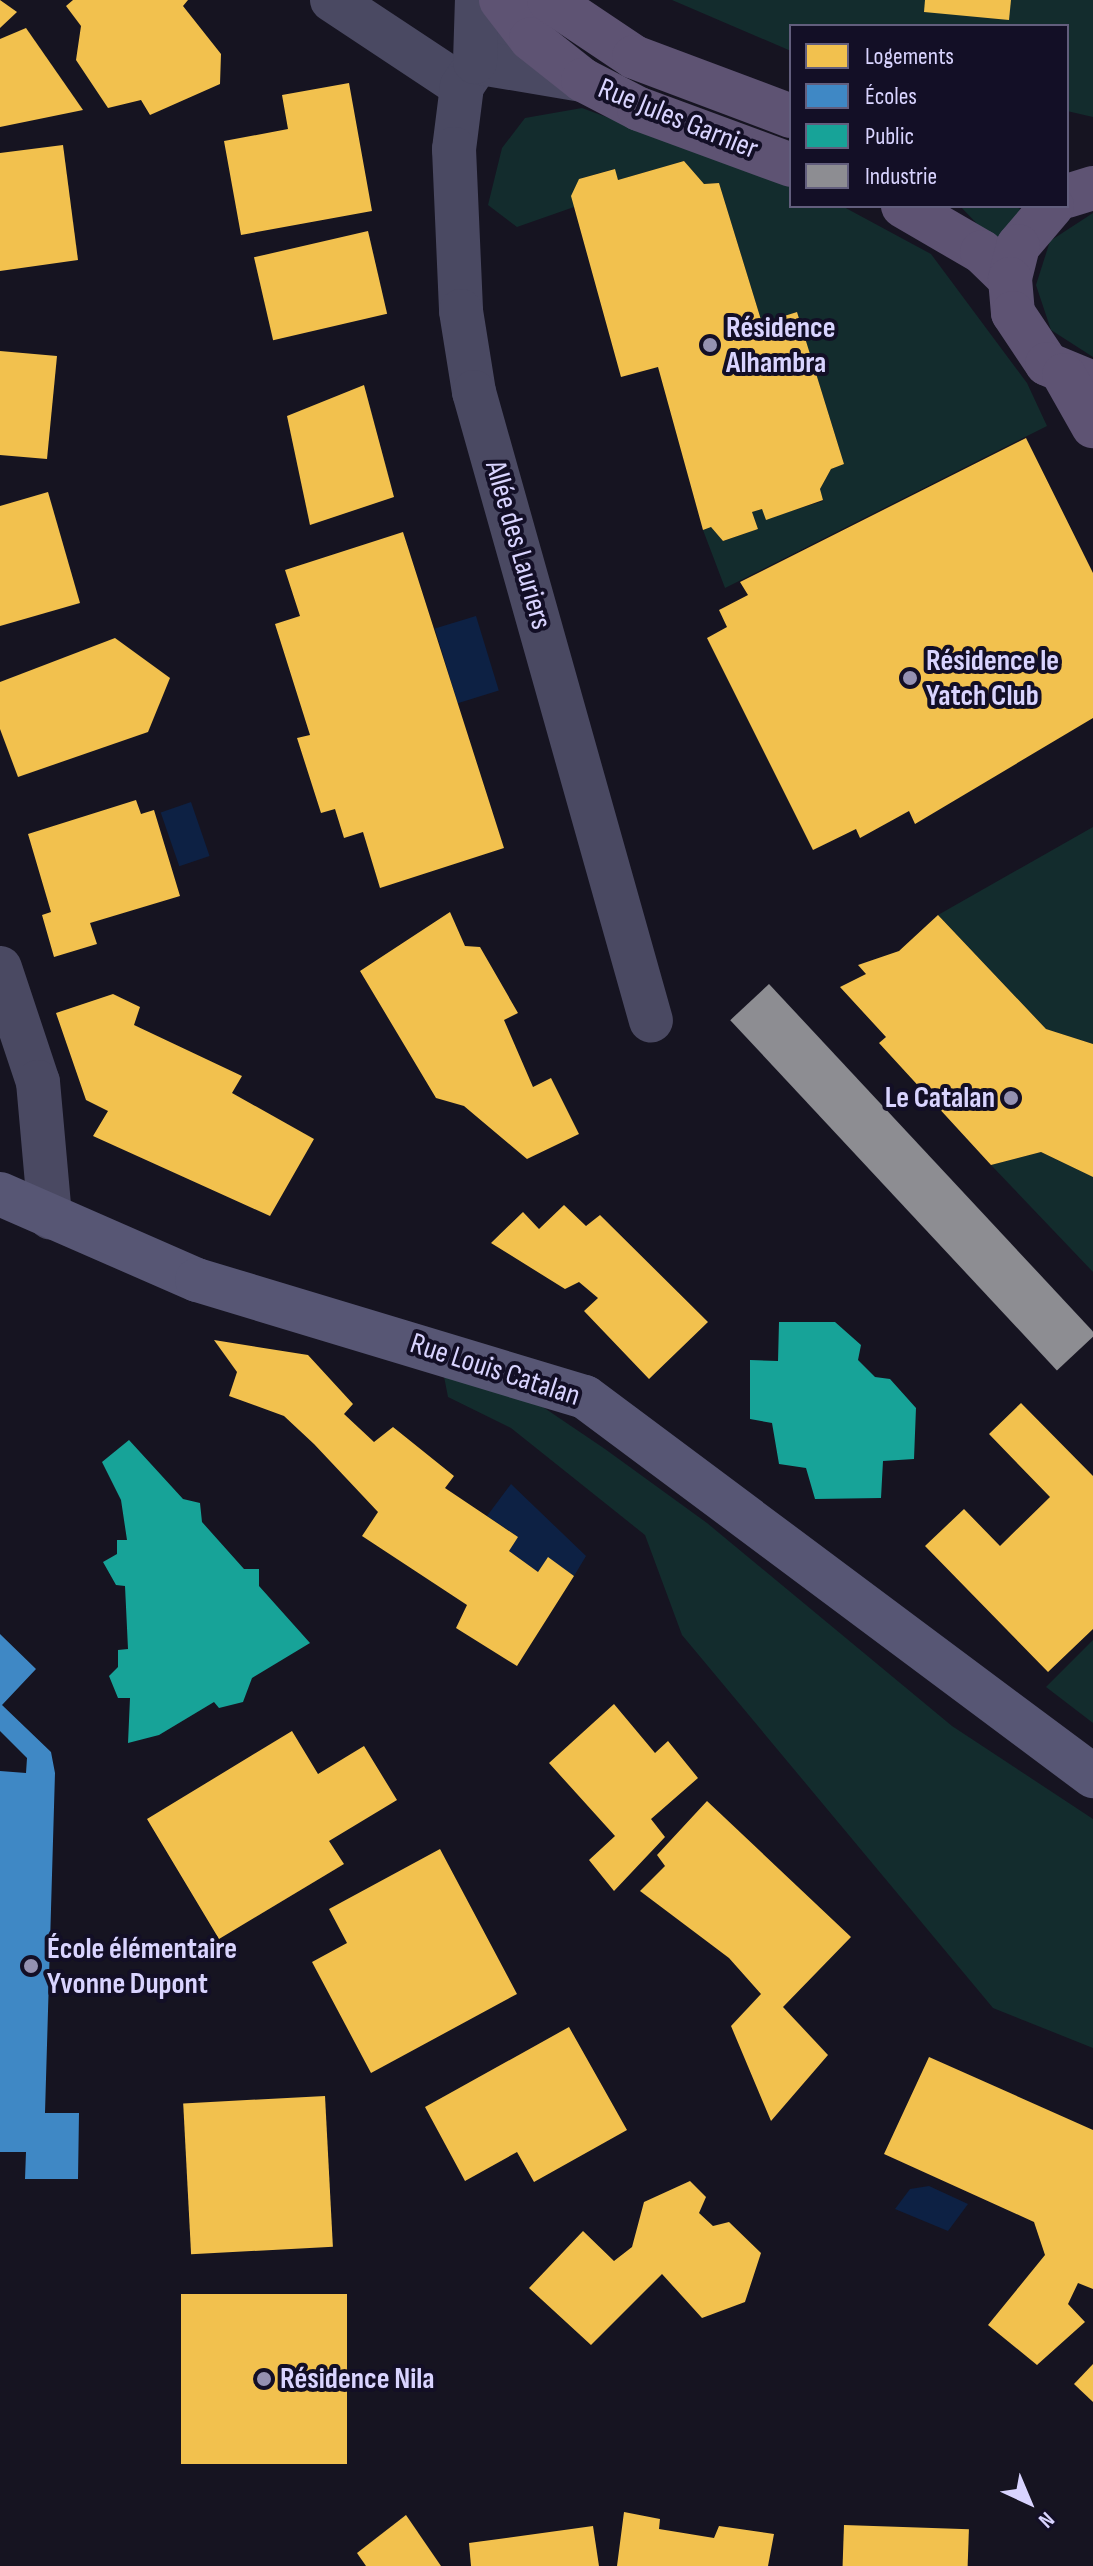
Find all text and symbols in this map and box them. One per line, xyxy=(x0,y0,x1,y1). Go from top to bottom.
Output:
legend xyxy=(789,24,1069,208)
text: Logements xyxy=(865,42,954,71)
street label: Rue Jules Garnier xyxy=(593,71,763,167)
text: Écoles xyxy=(865,82,917,111)
text: Public xyxy=(865,122,914,151)
text: Industrie xyxy=(865,162,937,191)
place label: Résidence Alhambra xyxy=(726,310,835,380)
marker: Résidence Alhambra xyxy=(701,336,719,354)
street label: Allée des Lauriers xyxy=(477,457,559,633)
place label: Résidence le Yatch Club xyxy=(926,643,1059,714)
marker: Résidence le Yatch Club xyxy=(901,669,919,687)
place label: Le Catalan xyxy=(885,1080,995,1116)
marker: Le Catalan xyxy=(1002,1089,1020,1107)
street label: Rue Louis Catalan xyxy=(406,1326,584,1414)
place label: École élémentaire Yvonne Dupont xyxy=(47,1931,237,2002)
marker: École élémentaire Yvonne Dupont xyxy=(22,1957,40,1975)
place label: Résidence Nila xyxy=(280,2361,435,2397)
marker: Résidence Nila xyxy=(255,2370,273,2388)
north arrow xyxy=(989,2462,1069,2542)
text: N xyxy=(1032,2506,1060,2533)

